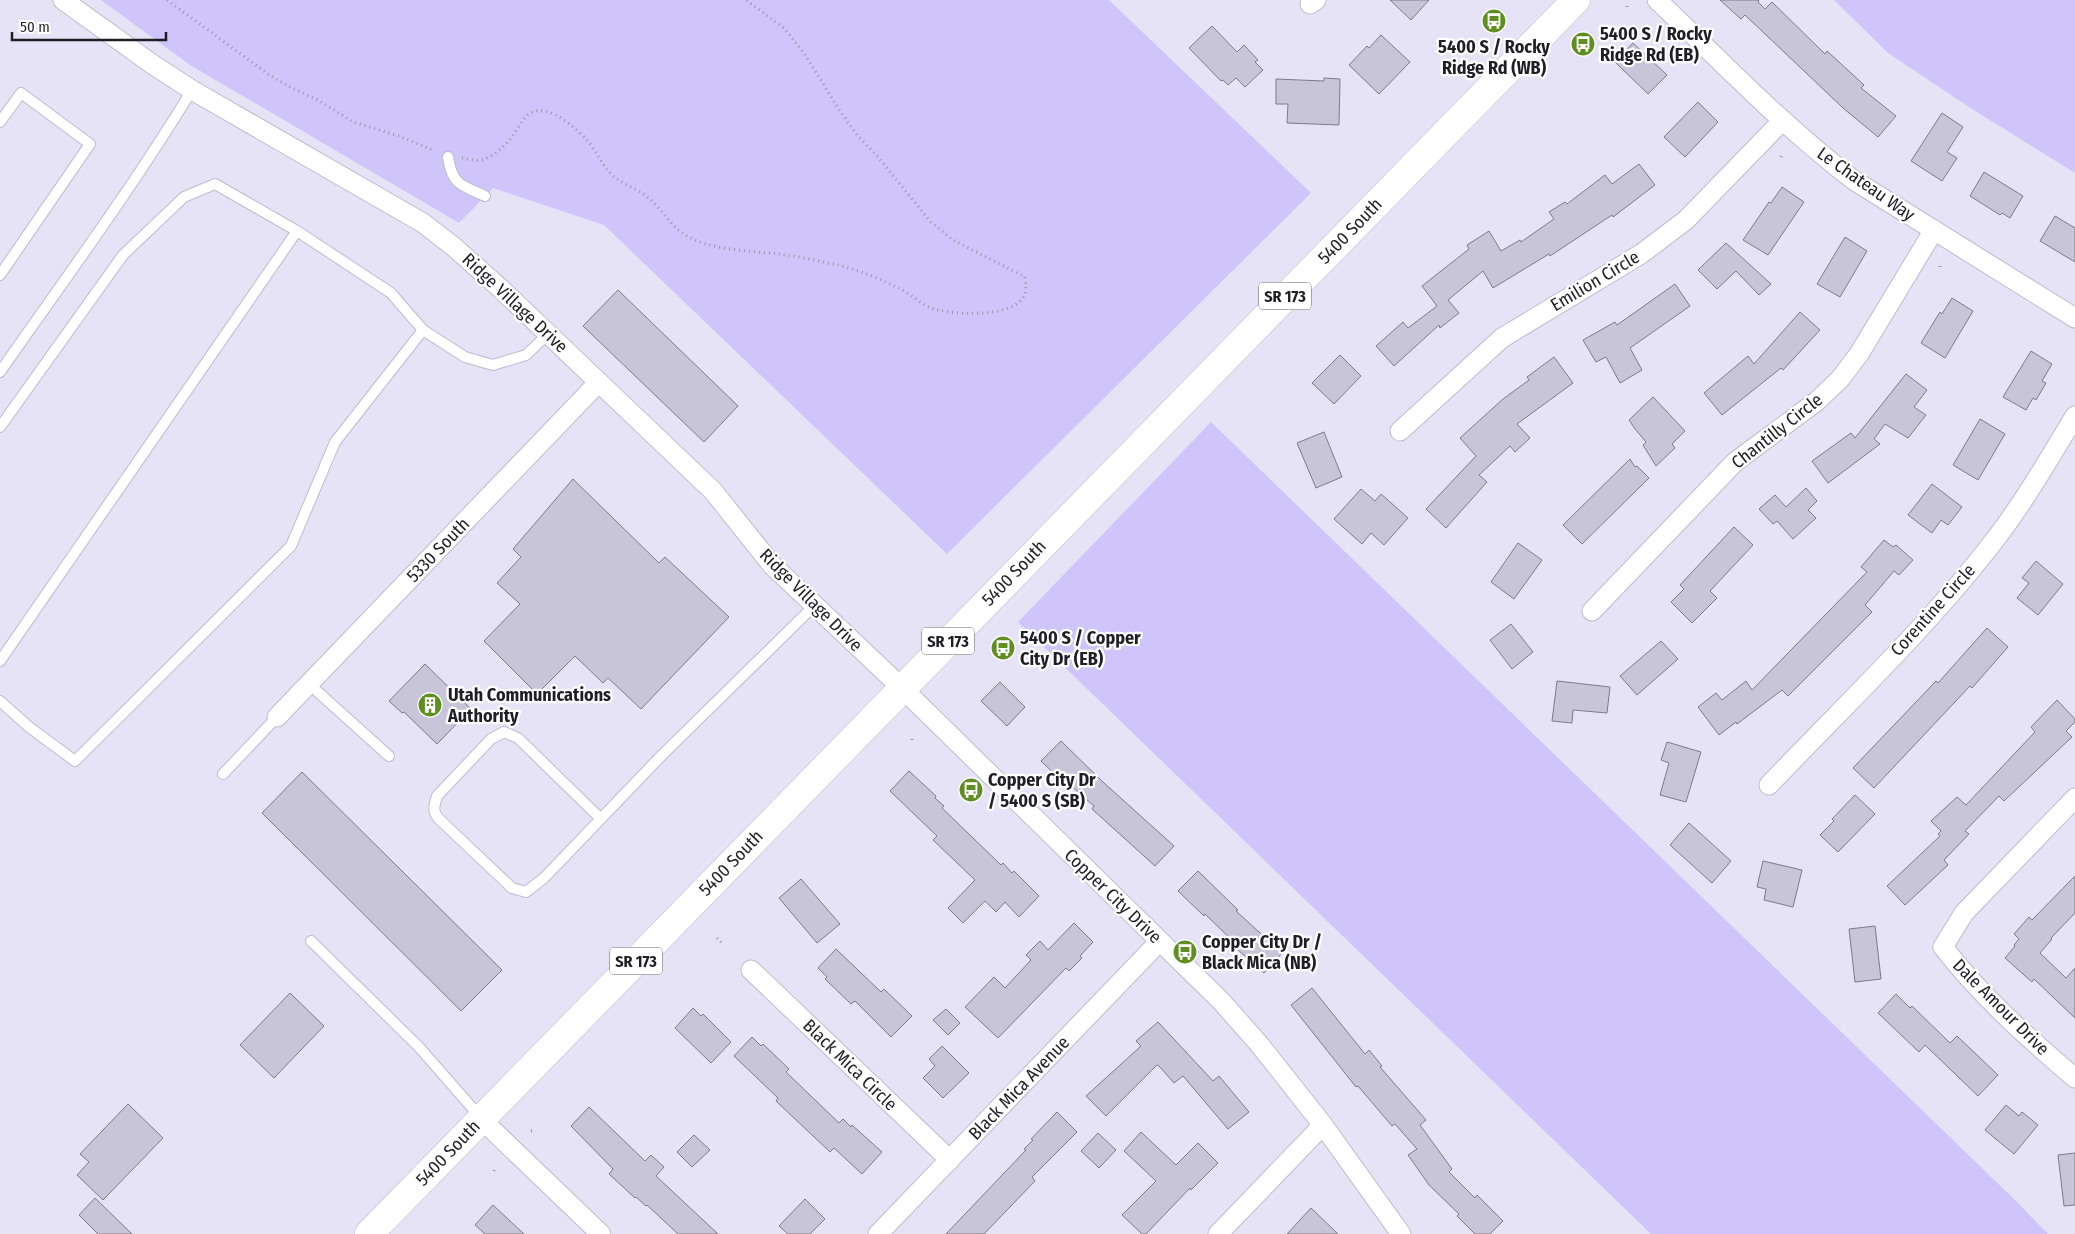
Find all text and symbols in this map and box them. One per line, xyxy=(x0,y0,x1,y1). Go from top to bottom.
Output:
bus stop icon: 5400 S / Rocky Ridge Rd (WB) xyxy=(1481,8,1507,34)
scale bar xyxy=(12,10,166,42)
text: 50 m xyxy=(20,18,50,36)
place label: 5400 S / Rocky Ridge Rd (EB) xyxy=(1600,23,1712,66)
bus stop icon: 5400 S / Rocky Ridge Rd (EB) xyxy=(1570,31,1596,57)
place label: 5400 S / Rocky Ridge Rd (WB) xyxy=(1438,36,1550,79)
street label: Le Chateau Way xyxy=(1813,142,1919,226)
street label: 5400 South xyxy=(1313,193,1387,269)
street label: Emilion Circle xyxy=(1547,246,1644,316)
street label: Ridge Village Drive xyxy=(458,248,572,358)
road number: SR 173 xyxy=(1259,282,1311,310)
street label: Chantilly Circle xyxy=(1727,389,1827,473)
street label: 5330 South xyxy=(402,513,474,587)
street label: 5400 South xyxy=(977,535,1051,611)
street label: Ridge Village Drive xyxy=(755,544,867,656)
street label: Corentine Circle xyxy=(1886,559,1980,661)
road number: SR 173 xyxy=(922,627,974,654)
place label: 5400 S / Copper City Dr (EB) xyxy=(1020,627,1141,670)
bus stop icon: 5400 S / Copper City Dr (EB) xyxy=(990,635,1016,661)
place label: Utah Communications Authority xyxy=(447,684,611,727)
building icon: Utah Communications Authority xyxy=(417,692,443,718)
place label: Copper City Dr / 5400 S (SB) xyxy=(988,769,1096,812)
bus stop icon: Copper City Dr / 5400 S (SB) xyxy=(958,777,984,803)
street label: 5400 South xyxy=(694,825,768,901)
street label: Copper City Drive xyxy=(1060,844,1166,948)
place label: Copper City Dr / Black Mica (NB) xyxy=(1202,931,1322,974)
bus stop icon: Copper City Dr / Black Mica (NB) xyxy=(1172,939,1198,965)
road number: SR 173 xyxy=(610,948,662,974)
street label: Dale Amour Drive xyxy=(1948,954,2054,1060)
street label: Black Mica Circle xyxy=(798,1015,902,1115)
street label: Black Mica Avenue xyxy=(964,1031,1074,1144)
street label: 5400 South xyxy=(411,1115,485,1191)

